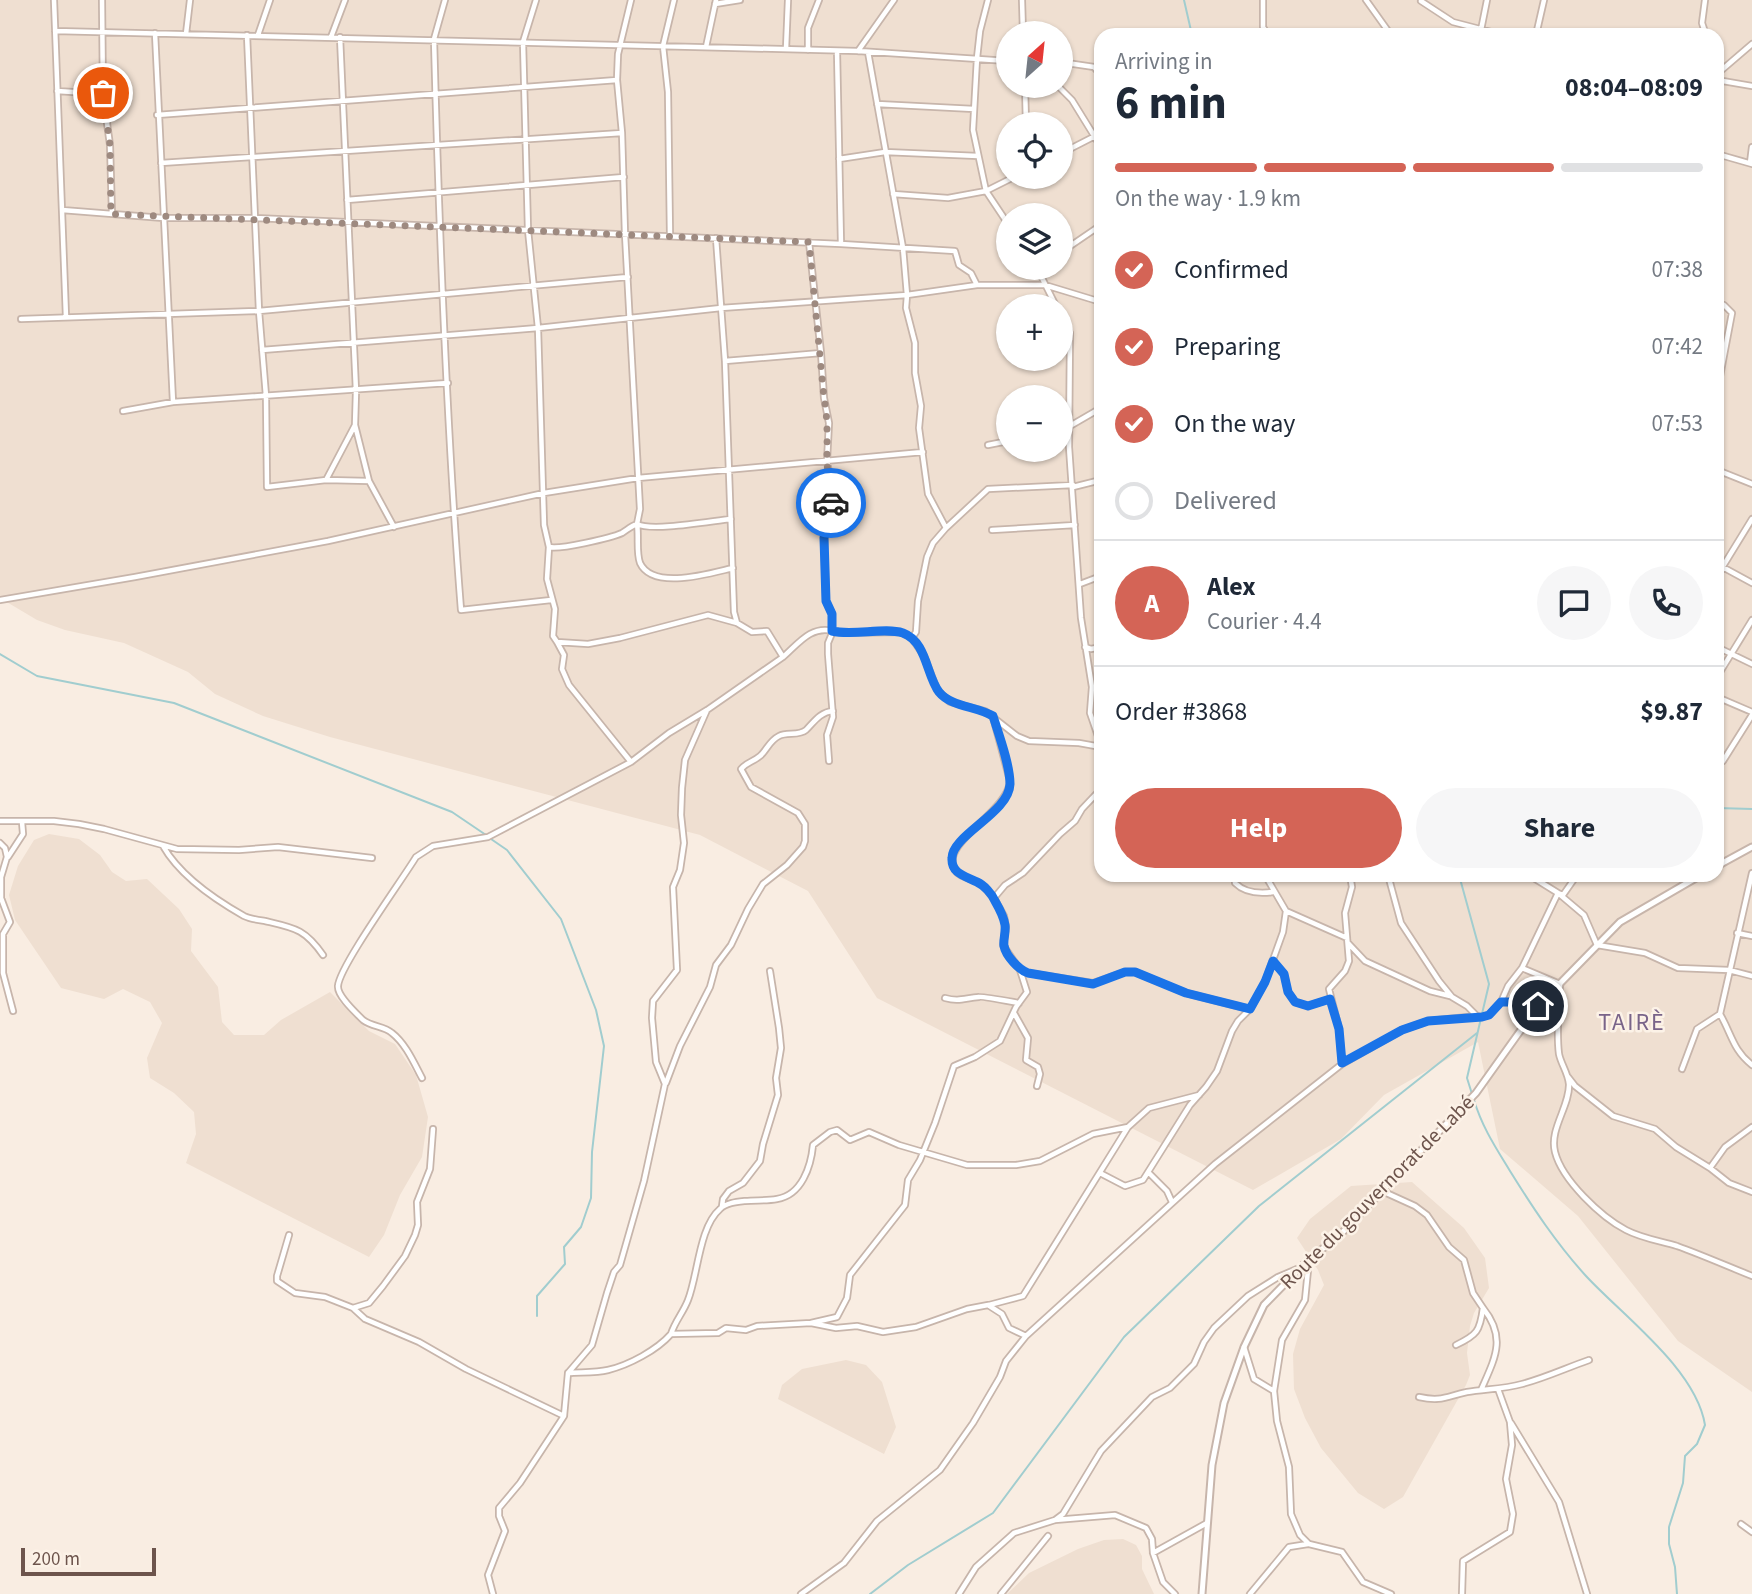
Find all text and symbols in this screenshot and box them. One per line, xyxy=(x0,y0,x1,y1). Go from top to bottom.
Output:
north arrow xyxy=(996,21,1073,98)
map controls xyxy=(996,21,1073,462)
text: Arriving in xyxy=(1115,45,1213,78)
pin xyxy=(73,63,133,123)
text: 08:04–08:09 xyxy=(1565,69,1703,106)
text: 6 min xyxy=(1115,71,1227,136)
icon: bag xyxy=(84,74,122,112)
button: locate xyxy=(996,112,1073,189)
text: On the way · 1.9 km xyxy=(1115,182,1301,215)
button: layers xyxy=(996,203,1073,280)
icon: check xyxy=(1115,251,1153,289)
text: Confirmed xyxy=(1174,251,1289,288)
text: 07:38 xyxy=(1652,253,1703,286)
button: + xyxy=(996,294,1073,371)
icon: check xyxy=(1115,328,1153,366)
text: Preparing xyxy=(1174,328,1280,365)
text: 07:42 xyxy=(1652,330,1703,363)
button: − xyxy=(996,385,1073,462)
icon: check xyxy=(1115,405,1153,443)
text: On the way xyxy=(1174,405,1295,442)
text: 07:53 xyxy=(1652,407,1703,440)
courier xyxy=(796,468,866,538)
text: Delivered xyxy=(1174,482,1277,519)
icon: car xyxy=(812,484,850,522)
button: chat xyxy=(1537,566,1611,640)
button: phone xyxy=(1629,566,1703,640)
text: Alex xyxy=(1207,568,1256,605)
text: A xyxy=(1145,585,1159,622)
text: Courier · 4.4 xyxy=(1207,605,1322,638)
text: Order #3868 xyxy=(1115,693,1247,730)
text: $9.87 xyxy=(1640,693,1703,730)
button: Help xyxy=(1115,788,1402,868)
button: Share xyxy=(1416,788,1703,868)
pin xyxy=(1508,976,1568,1036)
icon: home xyxy=(1519,987,1557,1025)
district label: TAIRÈ xyxy=(1598,1005,1666,1040)
street label: Route du gouvernorat de Labé xyxy=(1273,1088,1481,1296)
scale bar xyxy=(21,1545,156,1577)
text: 200 m xyxy=(32,1546,80,1573)

